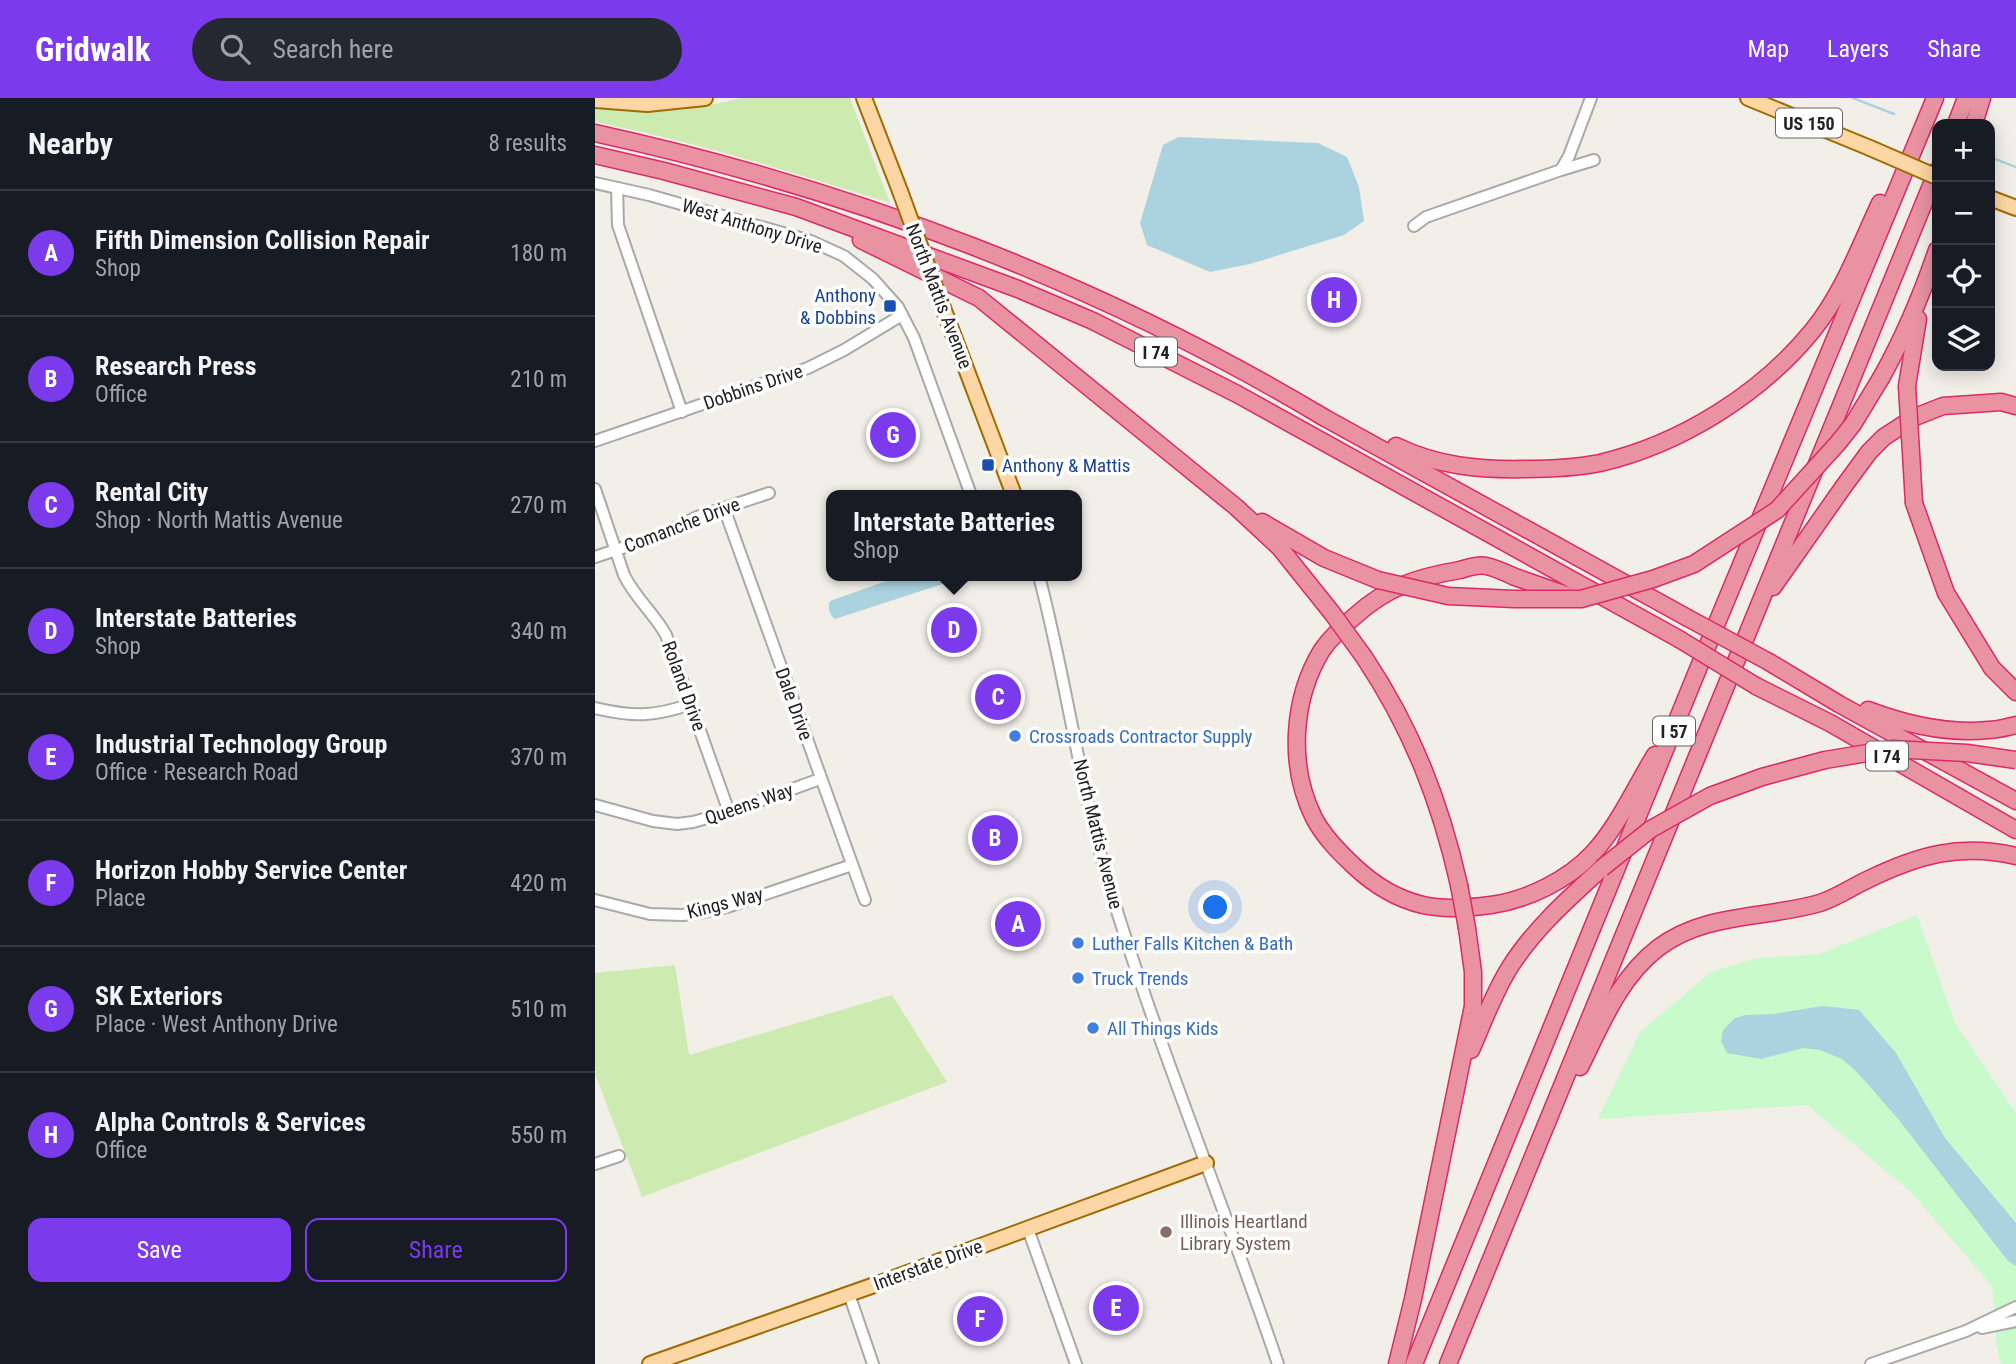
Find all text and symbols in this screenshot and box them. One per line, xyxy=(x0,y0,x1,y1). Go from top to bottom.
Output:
search box xyxy=(192,18,682,81)
text: Gridwalk xyxy=(35,30,150,69)
icon: search xyxy=(216,30,254,68)
text: Search here xyxy=(272,34,393,64)
text: Map xyxy=(1748,35,1789,63)
text: Layers xyxy=(1827,35,1889,63)
text: Share xyxy=(1927,35,1981,63)
road number: US 150 xyxy=(1776,108,1842,138)
map controls xyxy=(1932,119,1995,371)
button: + xyxy=(1932,119,1995,182)
text: Nearby xyxy=(28,126,113,161)
text: 8 results xyxy=(489,130,567,157)
button: − xyxy=(1932,182,1995,245)
street label: West Anthony Drive xyxy=(679,194,825,258)
street label: North Mattis Avenue xyxy=(901,220,977,372)
text: Fifth Dimension Collision Repair xyxy=(95,225,430,255)
text: A xyxy=(44,240,58,267)
text: 180 m xyxy=(510,240,567,267)
button: locate xyxy=(1932,245,1995,308)
text: Shop xyxy=(95,255,141,282)
pin: H xyxy=(1311,274,1357,326)
place label: Anthony & Dobbins xyxy=(800,284,876,329)
marker: Anthony & Dobbins xyxy=(882,298,898,314)
button: layers xyxy=(1932,308,1995,371)
road number: I 74 xyxy=(1135,338,1177,366)
text: Research Press xyxy=(95,351,257,381)
street label: Dobbins Drive xyxy=(700,359,806,415)
text: B xyxy=(45,366,57,393)
text: 210 m xyxy=(510,366,567,393)
text: Office xyxy=(95,381,147,408)
pin: G xyxy=(870,409,916,461)
place label: Anthony & Mattis xyxy=(1002,454,1130,477)
marker: Anthony & Mattis xyxy=(980,457,996,473)
text: Rental City xyxy=(95,477,208,507)
popup xyxy=(826,490,1082,581)
text: C xyxy=(44,492,58,519)
text: 270 m xyxy=(510,492,567,519)
street label: Comanche Drive xyxy=(621,492,743,558)
text: Shop · North Mattis Avenue xyxy=(95,507,343,534)
text: Interstate Batteries xyxy=(853,507,1055,537)
text: Shop xyxy=(853,537,899,564)
text: Interstate Batteries xyxy=(95,603,297,633)
pin: D xyxy=(931,604,977,656)
text: D xyxy=(45,618,58,645)
text: 340 m xyxy=(510,618,567,645)
text: Shop xyxy=(95,633,141,660)
street label: Roland Drive xyxy=(657,638,711,734)
street label: Dale Drive xyxy=(770,665,818,743)
pin: C xyxy=(975,671,1021,723)
road number: I 57 xyxy=(1653,716,1695,746)
place label: Crossroads Contractor Supply xyxy=(1029,725,1253,748)
marker: Crossroads Contractor Supply xyxy=(1007,728,1023,744)
text: Industrial Technology Group xyxy=(95,729,387,759)
road number: I 74 xyxy=(1866,742,1908,770)
text: E xyxy=(45,744,57,771)
text: 370 m xyxy=(510,744,567,771)
street label: North Mattis Avenue xyxy=(1068,757,1128,911)
text: Office · Research Road xyxy=(95,759,299,786)
street label: Queens Way xyxy=(702,778,796,830)
pin: B xyxy=(972,812,1018,864)
text: Horizon Hobby Service Center xyxy=(95,855,407,885)
text: F xyxy=(46,870,56,897)
text: 420 m xyxy=(510,870,567,897)
street label: Kings Way xyxy=(685,882,765,924)
text: Place xyxy=(95,885,145,912)
your location xyxy=(1198,890,1232,924)
pin: A xyxy=(995,898,1041,950)
place label: Luther Falls Kitchen & Bath xyxy=(1092,932,1293,955)
marker: Luther Falls Kitchen & Bath xyxy=(1070,935,1086,951)
place label: Truck Trends xyxy=(1092,967,1189,990)
marker: Truck Trends xyxy=(1070,970,1086,986)
text: SK Exteriors xyxy=(95,981,223,1011)
text: G xyxy=(44,996,58,1023)
text: 510 m xyxy=(510,996,567,1023)
text: Place · West Anthony Drive xyxy=(95,1011,338,1038)
place label: All Things Kids xyxy=(1107,1017,1219,1040)
marker: All Things Kids xyxy=(1085,1020,1101,1036)
text: Alpha Controls & Services xyxy=(95,1107,366,1137)
text: H xyxy=(44,1122,58,1149)
text: 550 m xyxy=(510,1122,567,1149)
text: Office xyxy=(95,1137,147,1164)
place label: Illinois Heartland Library System xyxy=(1180,1210,1308,1255)
button: Save xyxy=(28,1218,291,1282)
button: Share xyxy=(305,1218,567,1282)
marker: Illinois Heartland Library System xyxy=(1158,1224,1174,1240)
street label: Interstate Drive xyxy=(870,1235,986,1295)
pin: E xyxy=(1093,1282,1139,1334)
pin: F xyxy=(957,1293,1003,1345)

